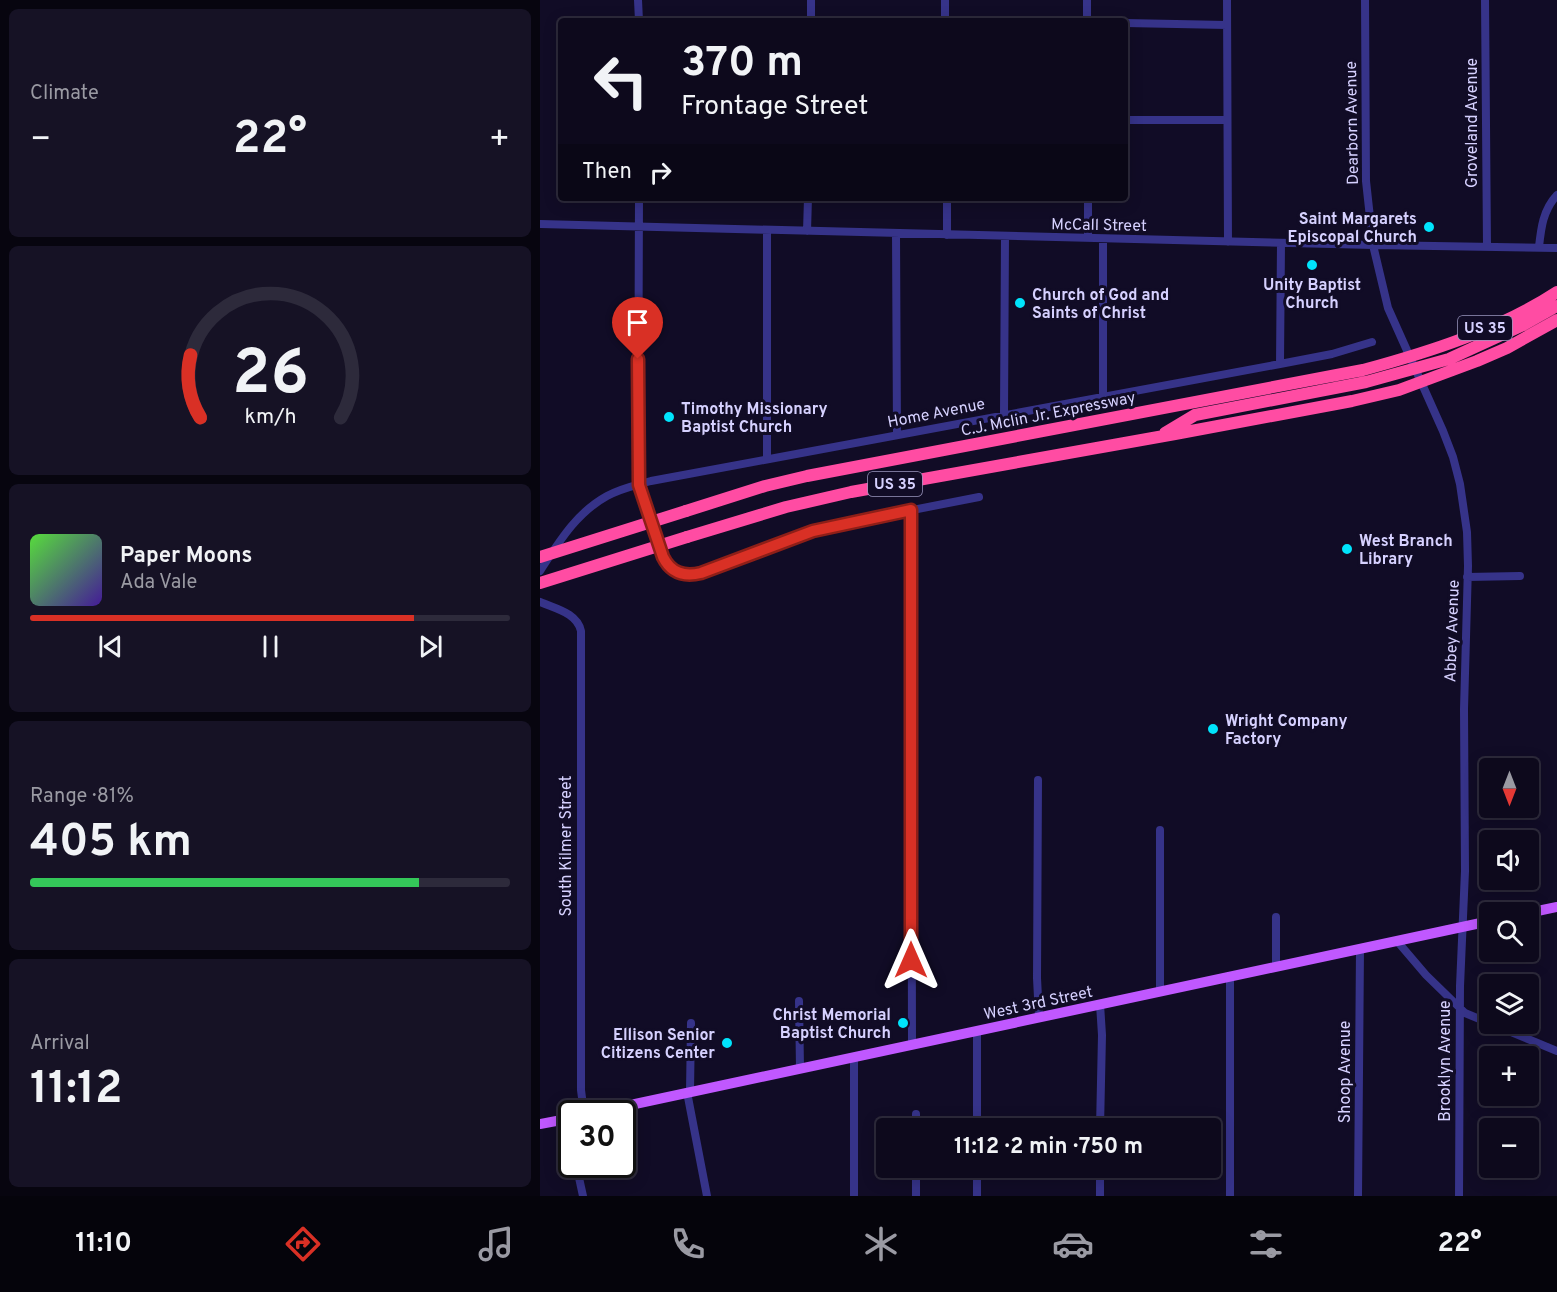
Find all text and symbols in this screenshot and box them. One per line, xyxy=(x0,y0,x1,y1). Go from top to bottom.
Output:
text: 370 m xyxy=(681,38,803,91)
icon: left xyxy=(582,42,660,120)
street label: Groveland Avenue xyxy=(1463,58,1483,188)
street label: Dearborn Avenue xyxy=(1342,61,1364,185)
text: Climate xyxy=(30,81,99,107)
text: Frontage Street xyxy=(681,90,869,124)
text: 22° xyxy=(233,112,307,169)
text: − xyxy=(30,120,51,162)
text: + xyxy=(489,120,510,162)
icon: right xyxy=(644,156,677,189)
text: Then xyxy=(582,159,632,186)
place label: Saint Margarets Episcopal Church xyxy=(1288,210,1417,248)
street label: McCall Street xyxy=(1051,215,1147,237)
marker: Saint Margarets Episcopal Church xyxy=(1422,220,1436,234)
marker: Unity Baptist Church xyxy=(1305,258,1319,272)
place label: Unity Baptist Church xyxy=(1263,276,1361,314)
place label: Church of God and Saints of Christ xyxy=(1032,286,1169,324)
marker: Church of God and Saints of Christ xyxy=(1013,296,1027,310)
pin xyxy=(612,297,663,359)
icon: arrive xyxy=(621,306,654,339)
road number: US 35 xyxy=(1458,316,1512,340)
text: 26 xyxy=(232,337,308,416)
street label: C.J. Mclin Jr. Expressway xyxy=(959,388,1137,442)
street label: Home Avenue xyxy=(886,395,987,433)
place label: Timothy Missionary Baptist Church xyxy=(681,400,828,438)
text: km/h xyxy=(244,404,296,431)
marker: Timothy Missionary Baptist Church xyxy=(662,410,676,424)
road number: US 35 xyxy=(868,472,922,496)
place label: West Branch Library xyxy=(1359,532,1453,570)
marker: West Branch Library xyxy=(1340,542,1354,556)
text: Paper Moons xyxy=(120,543,252,570)
text: Ada Vale xyxy=(120,570,197,596)
street label: Abbey Avenue xyxy=(1441,580,1465,683)
icon: previous xyxy=(94,630,127,663)
icon: pause xyxy=(254,630,287,663)
icon: next xyxy=(414,630,447,663)
place label: Wright Company Factory xyxy=(1225,712,1348,750)
marker: Wright Company Factory xyxy=(1206,722,1220,736)
north arrow xyxy=(1479,758,1539,818)
map controls xyxy=(1479,758,1539,1178)
street label: South Kilmer Street xyxy=(557,775,577,917)
text: Range · 81% xyxy=(30,784,134,810)
text: 405 km xyxy=(30,815,192,872)
button: sound xyxy=(1479,830,1539,890)
button: search xyxy=(1479,902,1539,962)
position arrow xyxy=(879,928,943,992)
button: layers xyxy=(1479,974,1539,1034)
street label: West 3rd Street xyxy=(982,983,1095,1025)
street label: Brooklyn Avenue xyxy=(1436,1000,1456,1122)
place label: Christ Memorial Baptist Church xyxy=(773,1006,891,1044)
marker: Christ Memorial Baptist Church xyxy=(896,1016,910,1030)
street label: Shoop Avenue xyxy=(1336,1021,1356,1123)
place label: Ellison Senior Citizens Center xyxy=(601,1026,715,1064)
text: Arrival xyxy=(30,1031,90,1057)
marker: Ellison Senior Citizens Center xyxy=(720,1036,734,1050)
button: + xyxy=(1479,1046,1539,1106)
text: 11:12 xyxy=(30,1062,122,1119)
speed limit sign: 30 xyxy=(558,1100,636,1178)
button: − xyxy=(1479,1118,1539,1178)
text: 11:12 · 2 min · 750 m xyxy=(954,1134,1143,1161)
icon: directions xyxy=(282,1223,324,1265)
icon: music xyxy=(475,1223,517,1265)
icon: phone xyxy=(667,1223,709,1265)
icon: climate xyxy=(860,1223,902,1265)
icon: car xyxy=(1052,1223,1094,1265)
icon: filters xyxy=(1245,1223,1287,1265)
text: 11:10 xyxy=(75,1227,132,1261)
text: 22° xyxy=(1437,1227,1482,1261)

